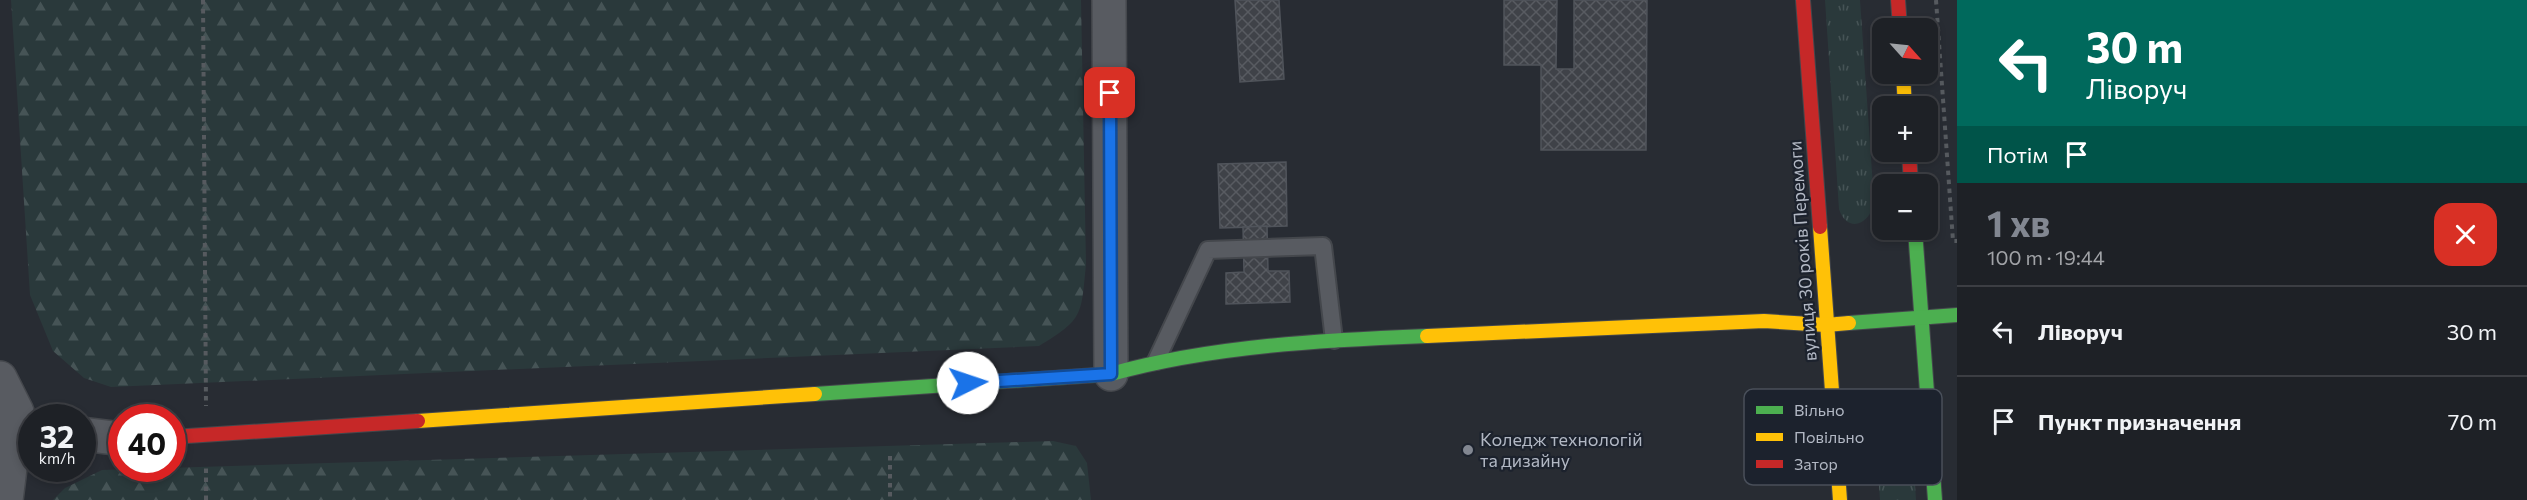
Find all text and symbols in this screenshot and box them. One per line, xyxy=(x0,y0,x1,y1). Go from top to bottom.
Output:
north arrow xyxy=(1872,18,1938,84)
map controls xyxy=(1872,18,1938,240)
text: 30 m xyxy=(2086,20,2183,72)
icon: left xyxy=(1987,24,2065,102)
pin xyxy=(1084,67,1135,118)
text: Ліворуч xyxy=(2086,72,2187,105)
icon: arrive xyxy=(1093,76,1126,109)
button: + xyxy=(1872,96,1938,162)
icon: arrive xyxy=(2060,138,2093,171)
street label: вулиця 30 років Перемоги xyxy=(1783,140,1821,362)
text: Потім xyxy=(1987,141,2048,168)
button: − xyxy=(1872,174,1938,240)
text: 1 хв xyxy=(1987,200,2050,244)
button: close xyxy=(2434,203,2497,266)
text: 100 m · 19:44 xyxy=(1987,245,2105,269)
icon: left xyxy=(1987,315,2020,348)
text: Ліворуч xyxy=(2038,318,2123,345)
text: 30 m xyxy=(2447,318,2497,345)
position arrow xyxy=(936,351,1000,415)
legend xyxy=(1744,389,1942,485)
text: Вільно xyxy=(1794,400,1845,419)
speed limit sign: 40 xyxy=(108,404,186,482)
icon: arrive xyxy=(1987,405,2020,438)
text: Пункт призначення xyxy=(2038,408,2241,435)
text: 70 m xyxy=(2448,408,2497,435)
text: 32 xyxy=(40,417,74,454)
text: Повільно xyxy=(1794,427,1864,446)
place label: Коледж технологій та дизайну xyxy=(1480,428,1643,471)
marker: Коледж технологій та дизайну xyxy=(1461,443,1475,457)
text: km/h xyxy=(39,449,75,467)
text: Затор xyxy=(1794,454,1838,473)

